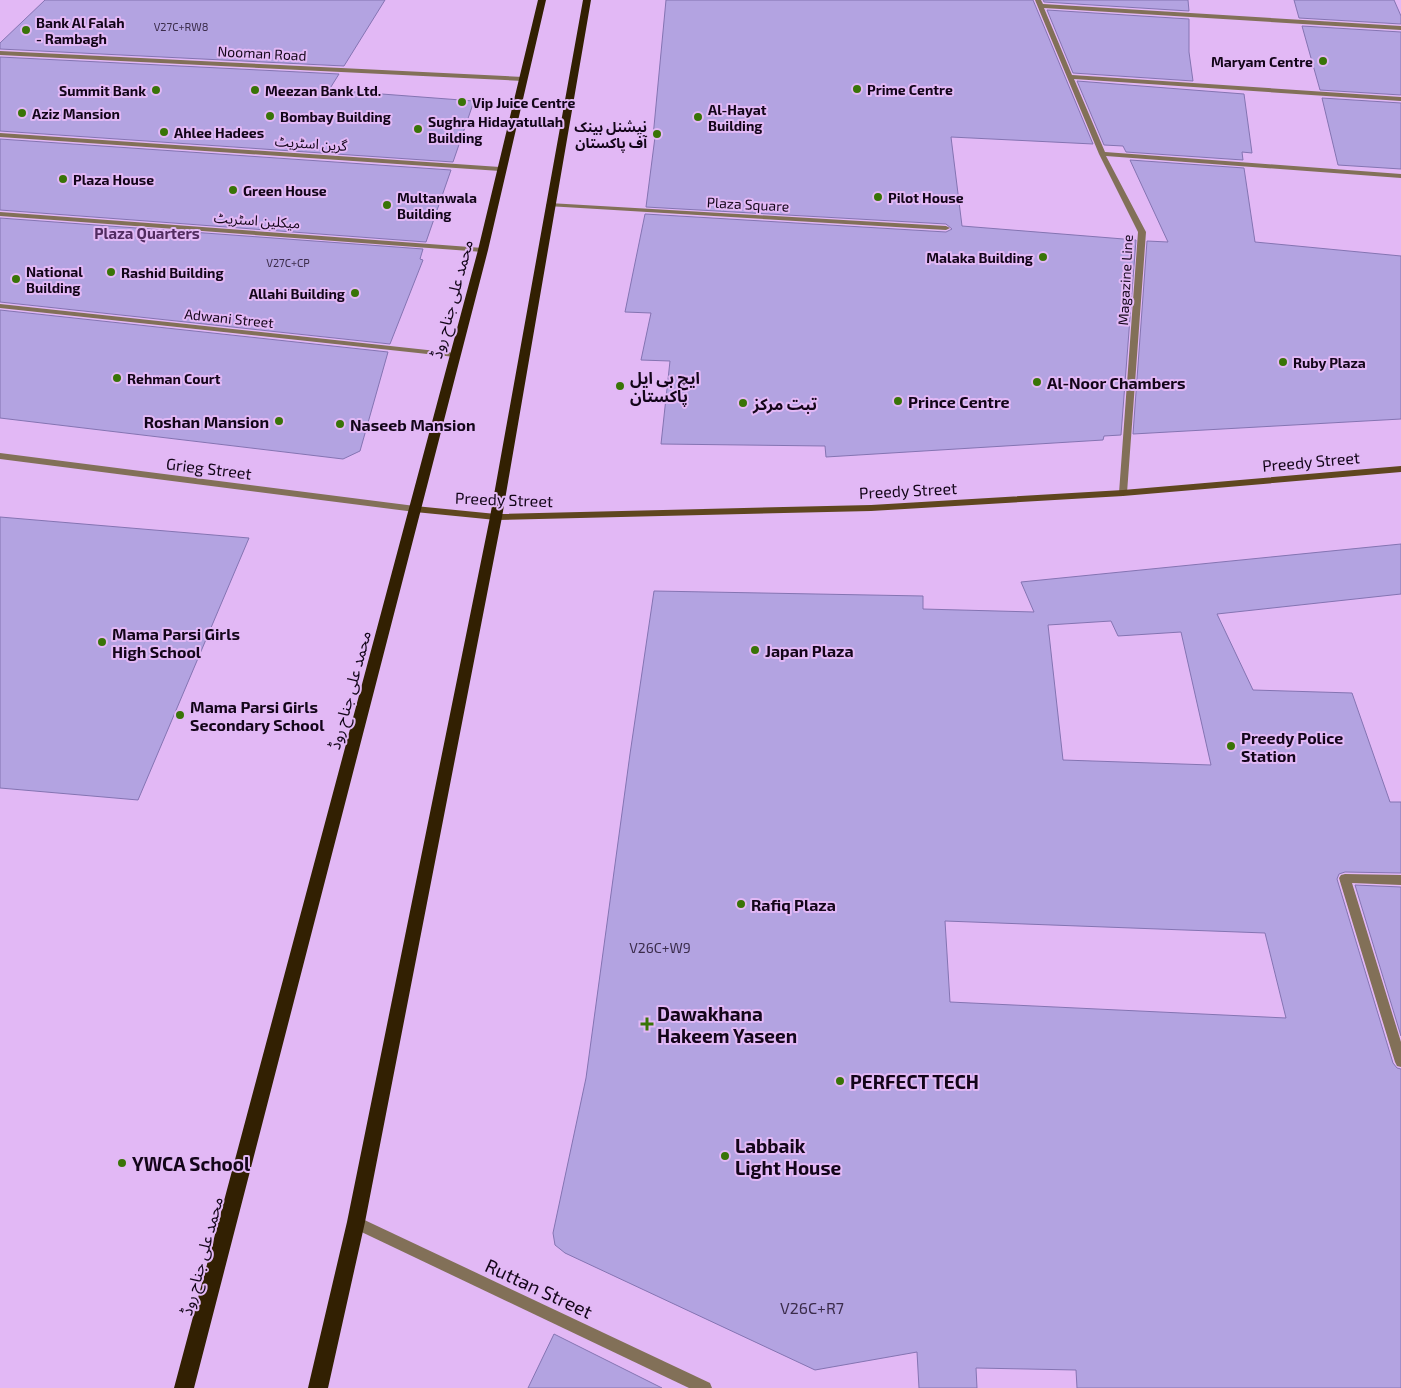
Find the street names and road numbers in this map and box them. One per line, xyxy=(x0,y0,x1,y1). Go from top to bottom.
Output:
street label: Nooman Road xyxy=(217,42,307,64)
street label: گرین اسٹریٹ xyxy=(274,132,348,155)
street label: Plaza Square xyxy=(706,193,790,215)
street label: میکلین اسٹریٹ xyxy=(213,209,301,232)
street label: Magazine Line xyxy=(1114,234,1136,326)
street label: محمد علی جناح روڈ xyxy=(426,238,480,361)
street label: Adwani Street xyxy=(184,305,274,331)
street label: Preedy Street xyxy=(1261,447,1361,475)
street label: Grieg Street xyxy=(165,453,253,483)
street label: Preedy Street xyxy=(858,478,958,502)
street label: Preedy Street xyxy=(455,488,553,510)
street label: محمد علی جناح روڈ xyxy=(324,629,378,752)
street label: محمد علی جناح روڈ xyxy=(176,1195,230,1318)
street label: Ruttan Street xyxy=(482,1253,596,1323)

